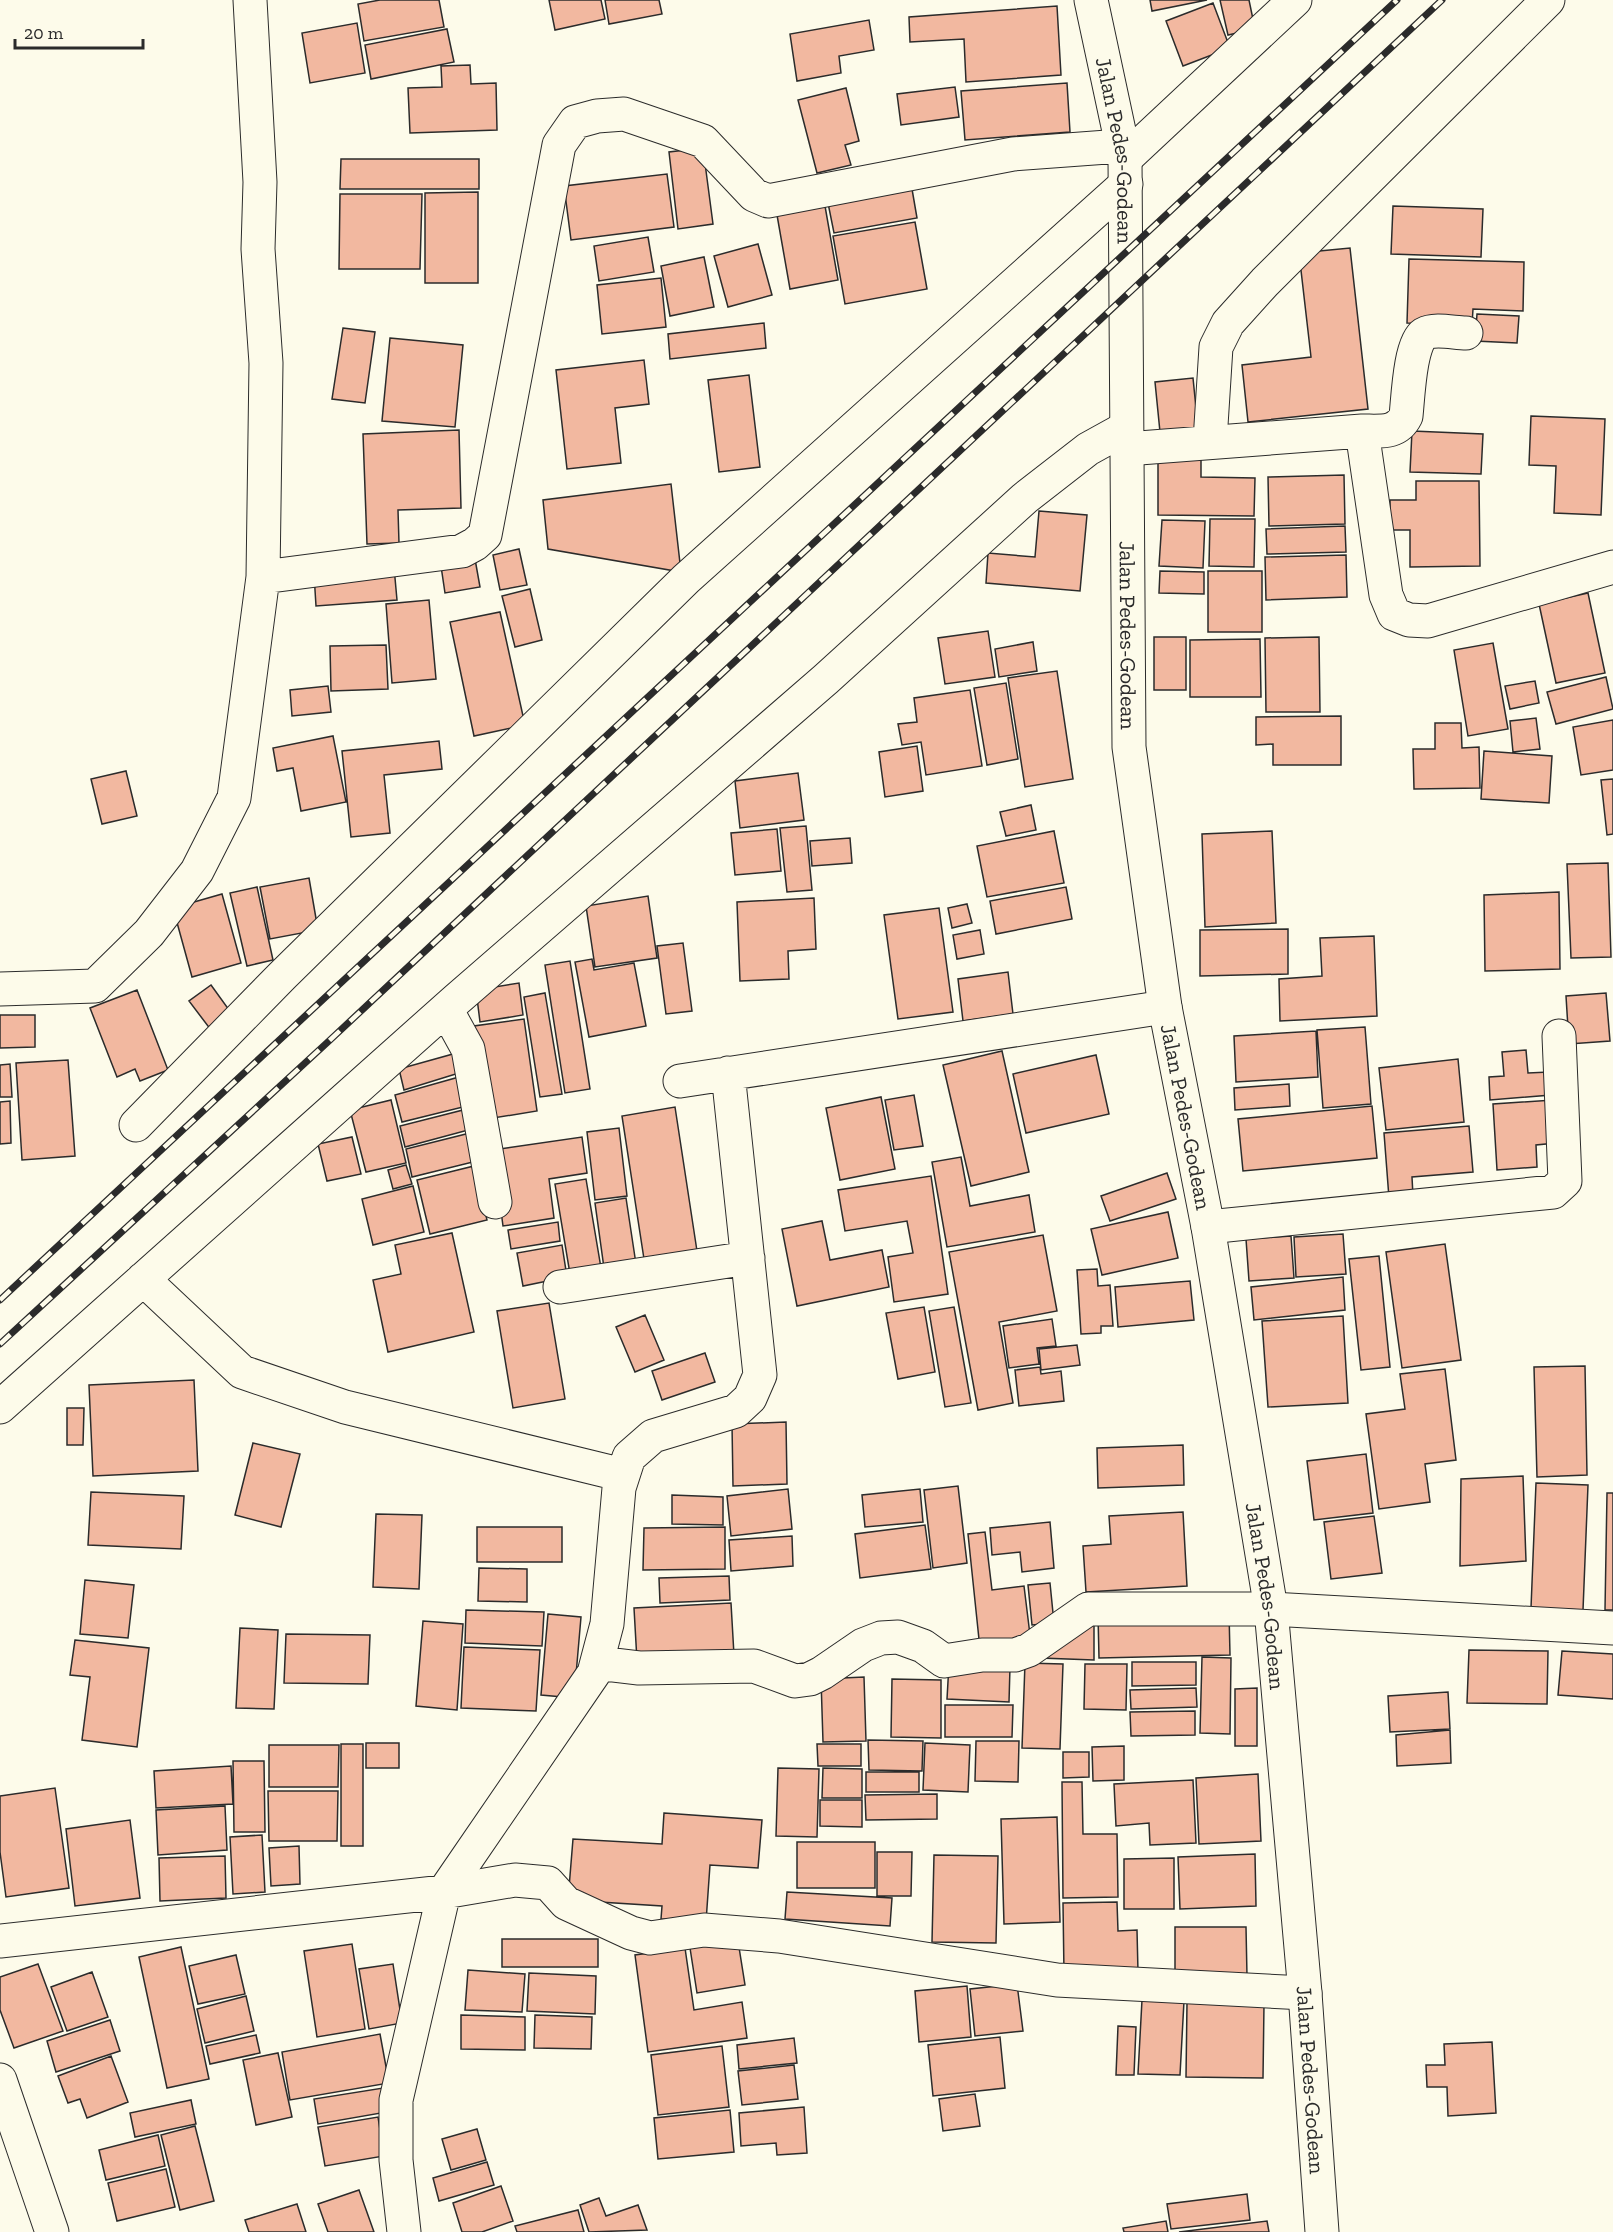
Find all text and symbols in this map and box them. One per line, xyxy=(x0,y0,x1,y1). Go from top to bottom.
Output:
scale bar xyxy=(15,12,142,50)
text: 20 m xyxy=(24,22,64,44)
street label: Jalan Pedes-Godean xyxy=(1090,55,1139,244)
street label: Jalan Pedes-Godean xyxy=(1114,541,1142,730)
street label: Jalan Pedes-Godean xyxy=(1155,1022,1217,1212)
street label: Jalan Pedes-Godean xyxy=(1240,1501,1291,1691)
street label: Jalan Pedes-Godean xyxy=(1290,1985,1331,2175)

